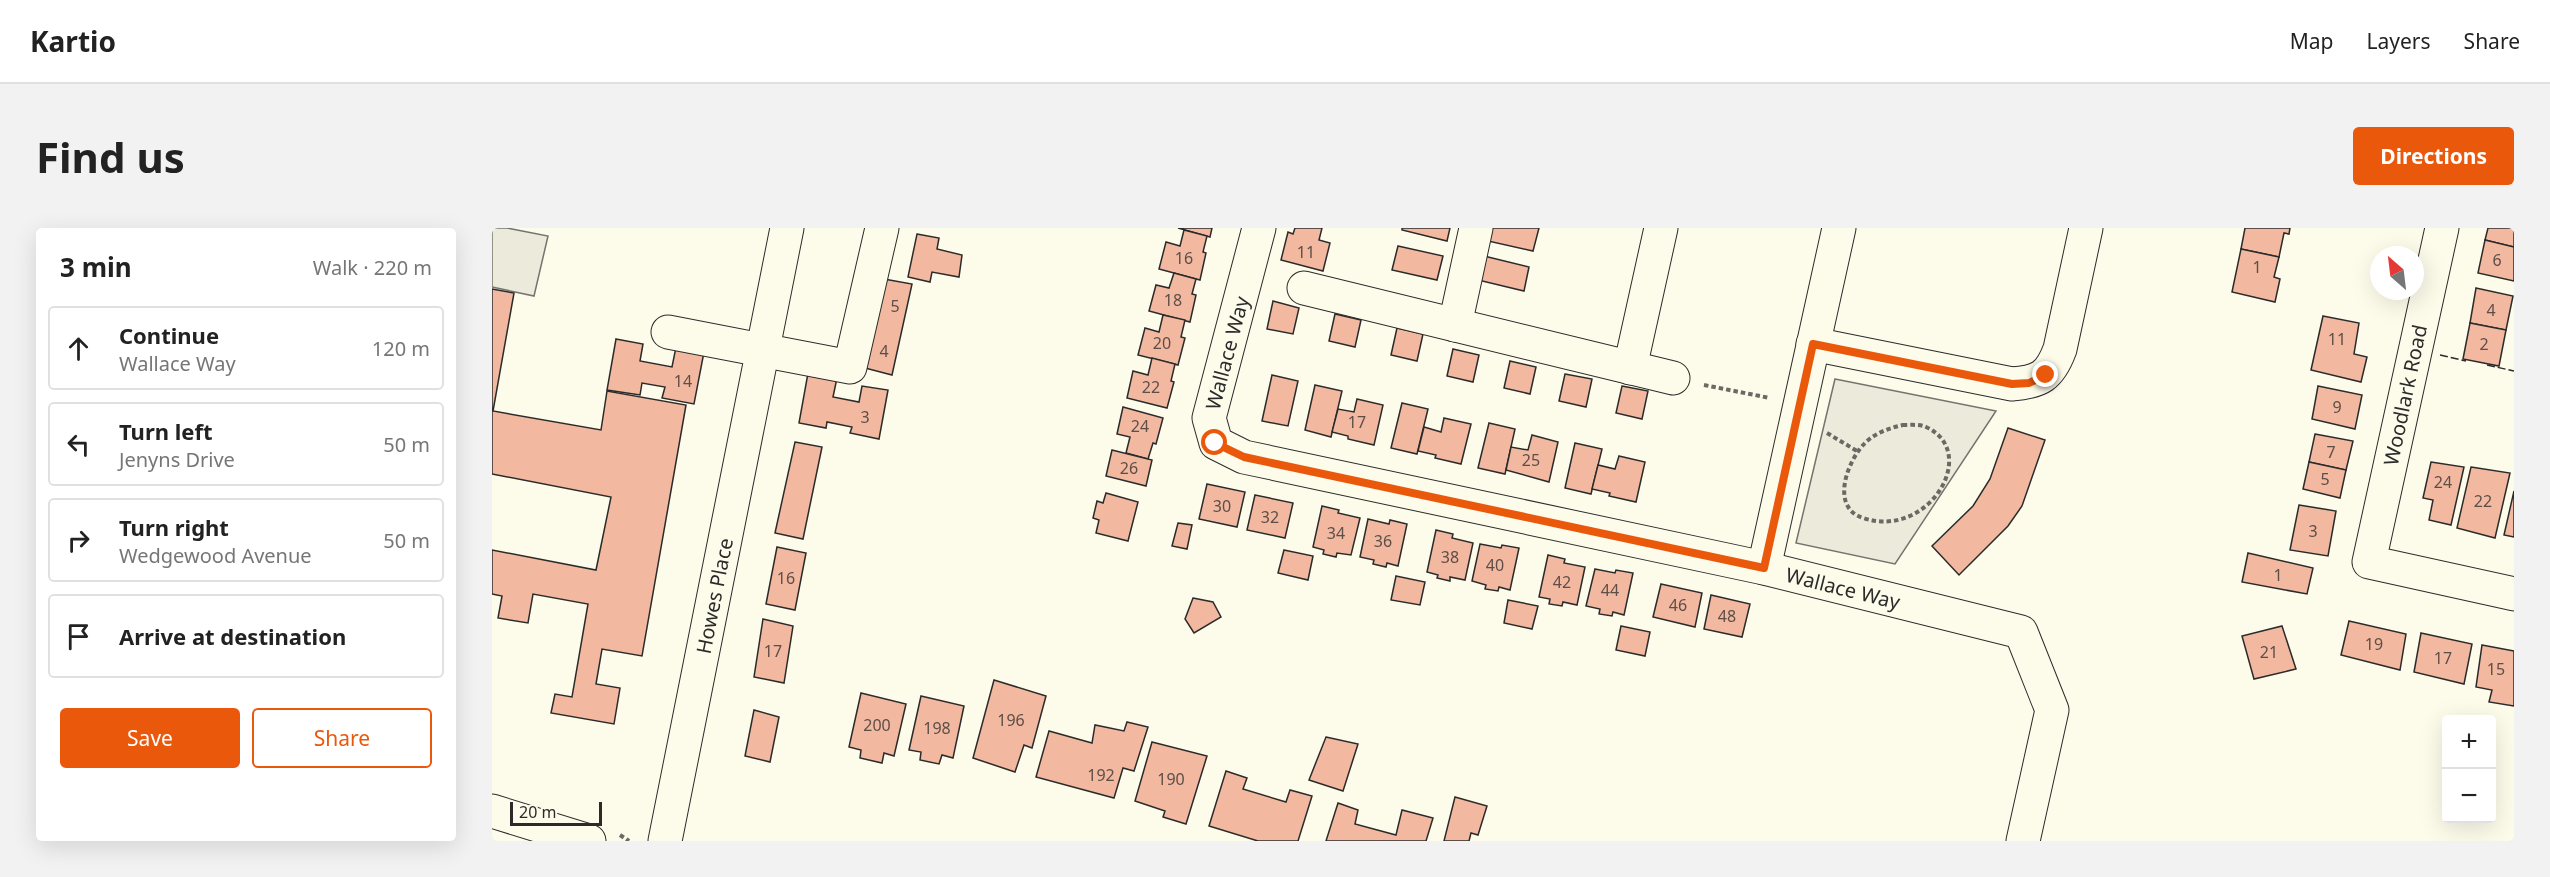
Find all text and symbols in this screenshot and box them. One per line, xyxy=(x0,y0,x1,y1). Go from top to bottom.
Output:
text: Kartio xyxy=(30,22,116,60)
text: Map xyxy=(2290,27,2334,55)
text: Layers xyxy=(2367,27,2431,55)
text: Share xyxy=(2464,27,2520,55)
button: Directions xyxy=(2353,127,2514,185)
text: Find us xyxy=(36,128,185,185)
house number: 11 xyxy=(1297,241,1315,263)
north arrow xyxy=(2370,246,2424,300)
house number: 16 xyxy=(1175,247,1193,269)
text: 3 min xyxy=(60,249,132,285)
house number: 6 xyxy=(2492,249,2502,271)
text: Walk · 220 m xyxy=(313,254,432,281)
house number: 1 xyxy=(2252,256,2262,278)
house number: 18 xyxy=(1164,289,1182,311)
street label: Wallace Way xyxy=(1199,292,1255,413)
house number: 5 xyxy=(890,295,900,317)
house number: 4 xyxy=(2486,299,2496,321)
text: Continue xyxy=(119,320,219,350)
street label: Woodlark Road xyxy=(2377,322,2433,468)
house number: 11 xyxy=(2328,328,2346,350)
icon: ahead xyxy=(62,332,95,365)
house number: 20 xyxy=(1153,332,1171,354)
house number: 2 xyxy=(2479,333,2489,355)
text: 120 m xyxy=(372,335,430,362)
house number: 4 xyxy=(879,340,889,362)
text: Wallace Way xyxy=(119,350,236,377)
route end xyxy=(2032,361,2058,387)
house number: 14 xyxy=(674,370,692,392)
house number: 22 xyxy=(1142,376,1160,398)
house number: 9 xyxy=(2332,396,2342,418)
house number: 3 xyxy=(860,406,870,428)
house number: 17 xyxy=(1348,411,1366,433)
house number: 24 xyxy=(1131,415,1149,437)
text: Turn left xyxy=(119,416,213,446)
icon: left xyxy=(62,428,95,461)
route start xyxy=(1201,429,1227,455)
text: 50 m xyxy=(383,431,430,458)
house number: 7 xyxy=(2326,441,2336,463)
text: Jenyns Drive xyxy=(119,446,235,473)
house number: 25 xyxy=(1522,449,1540,471)
house number: 26 xyxy=(1120,457,1138,479)
house number: 5 xyxy=(2320,468,2330,490)
house number: 24 xyxy=(2434,471,2452,493)
house number: 22 xyxy=(2474,490,2492,512)
house number: 30 xyxy=(1213,495,1231,517)
house number: 32 xyxy=(1261,506,1279,528)
text: Turn right xyxy=(119,512,229,542)
house number: 3 xyxy=(2308,520,2318,542)
house number: 34 xyxy=(1327,522,1345,544)
icon: right xyxy=(62,524,95,557)
text: 50 m xyxy=(383,527,430,554)
house number: 36 xyxy=(1374,530,1392,552)
street label: Howes Place xyxy=(689,535,739,656)
text: Wedgewood Avenue xyxy=(119,542,312,569)
house number: 38 xyxy=(1441,546,1459,568)
house number: 40 xyxy=(1486,554,1504,576)
street label: Wallace Way xyxy=(1783,561,1904,615)
house number: 1 xyxy=(2273,564,2283,586)
house number: 16 xyxy=(777,567,795,589)
house number: 42 xyxy=(1553,571,1571,593)
house number: 44 xyxy=(1601,579,1619,601)
house number: 46 xyxy=(1669,594,1687,616)
house number: 48 xyxy=(1718,605,1736,627)
icon: arrive xyxy=(62,620,95,653)
text: Arrive at destination xyxy=(119,621,346,651)
house number: 19 xyxy=(2365,633,2383,655)
house number: 17 xyxy=(764,640,782,662)
house number: 21 xyxy=(2260,641,2278,663)
house number: 17 xyxy=(2434,647,2452,669)
house number: 15 xyxy=(2487,658,2505,680)
button: Save xyxy=(60,708,240,768)
button: Share xyxy=(252,708,432,768)
house number: 196 xyxy=(997,709,1025,731)
house number: 200 xyxy=(863,714,891,736)
map controls xyxy=(2442,715,2496,823)
button: + xyxy=(2442,715,2496,769)
house number: 198 xyxy=(923,717,951,739)
house number: 192 xyxy=(1087,764,1115,786)
house number: 190 xyxy=(1157,768,1185,790)
button: − xyxy=(2442,769,2496,823)
scale bar xyxy=(510,799,602,826)
text: 20 m xyxy=(519,801,556,823)

